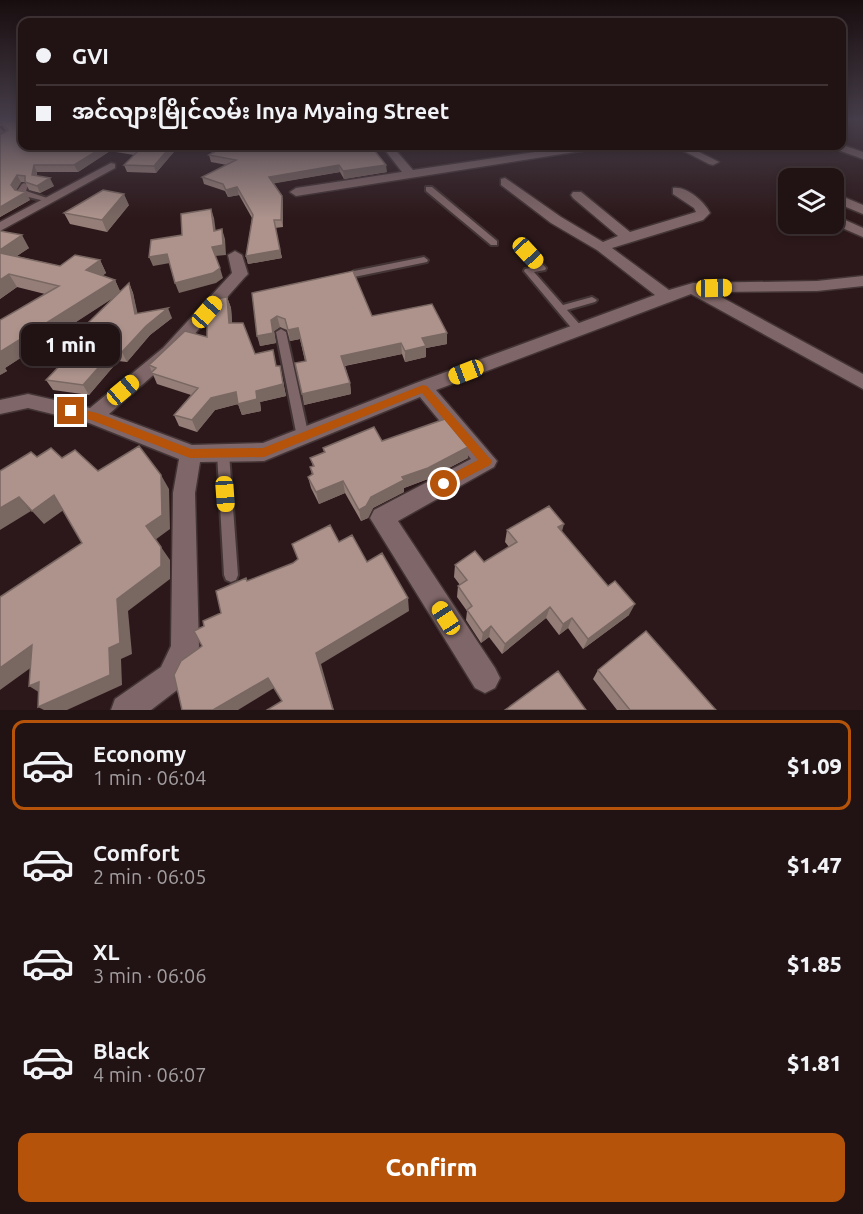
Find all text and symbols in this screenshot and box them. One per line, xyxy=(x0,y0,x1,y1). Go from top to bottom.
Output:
text: GVI xyxy=(72,43,109,68)
text: အင်လျားမြိုင်လမ်း Inya Myaing Street xyxy=(72,98,449,123)
map controls xyxy=(778,168,844,234)
button: layers xyxy=(778,168,844,234)
car xyxy=(509,234,547,272)
car xyxy=(696,279,732,297)
car xyxy=(188,293,226,331)
callout: 1 min xyxy=(22,324,121,366)
text: 1 min xyxy=(45,333,96,356)
car xyxy=(446,357,486,387)
car xyxy=(103,372,143,408)
route end xyxy=(57,397,84,424)
route start xyxy=(430,470,457,497)
car xyxy=(215,475,235,513)
car xyxy=(429,598,463,638)
icon: car xyxy=(21,738,75,792)
text: Economy xyxy=(93,741,186,766)
text: $1.09 xyxy=(787,753,842,778)
text: 1 min · 06:04 xyxy=(93,766,207,789)
icon: car xyxy=(21,837,75,891)
text: Comfort xyxy=(93,840,180,865)
text: $1.47 xyxy=(787,852,842,877)
text: 2 min · 06:05 xyxy=(93,865,207,888)
icon: car xyxy=(21,936,75,990)
text: XL xyxy=(93,939,120,964)
text: $1.85 xyxy=(787,951,842,976)
text: 3 min · 06:06 xyxy=(93,964,207,987)
icon: car xyxy=(21,1035,75,1089)
text: Black xyxy=(93,1038,150,1063)
text: $1.81 xyxy=(787,1050,842,1075)
text: 4 min · 06:07 xyxy=(93,1063,207,1086)
button: Confirm xyxy=(18,1133,845,1202)

